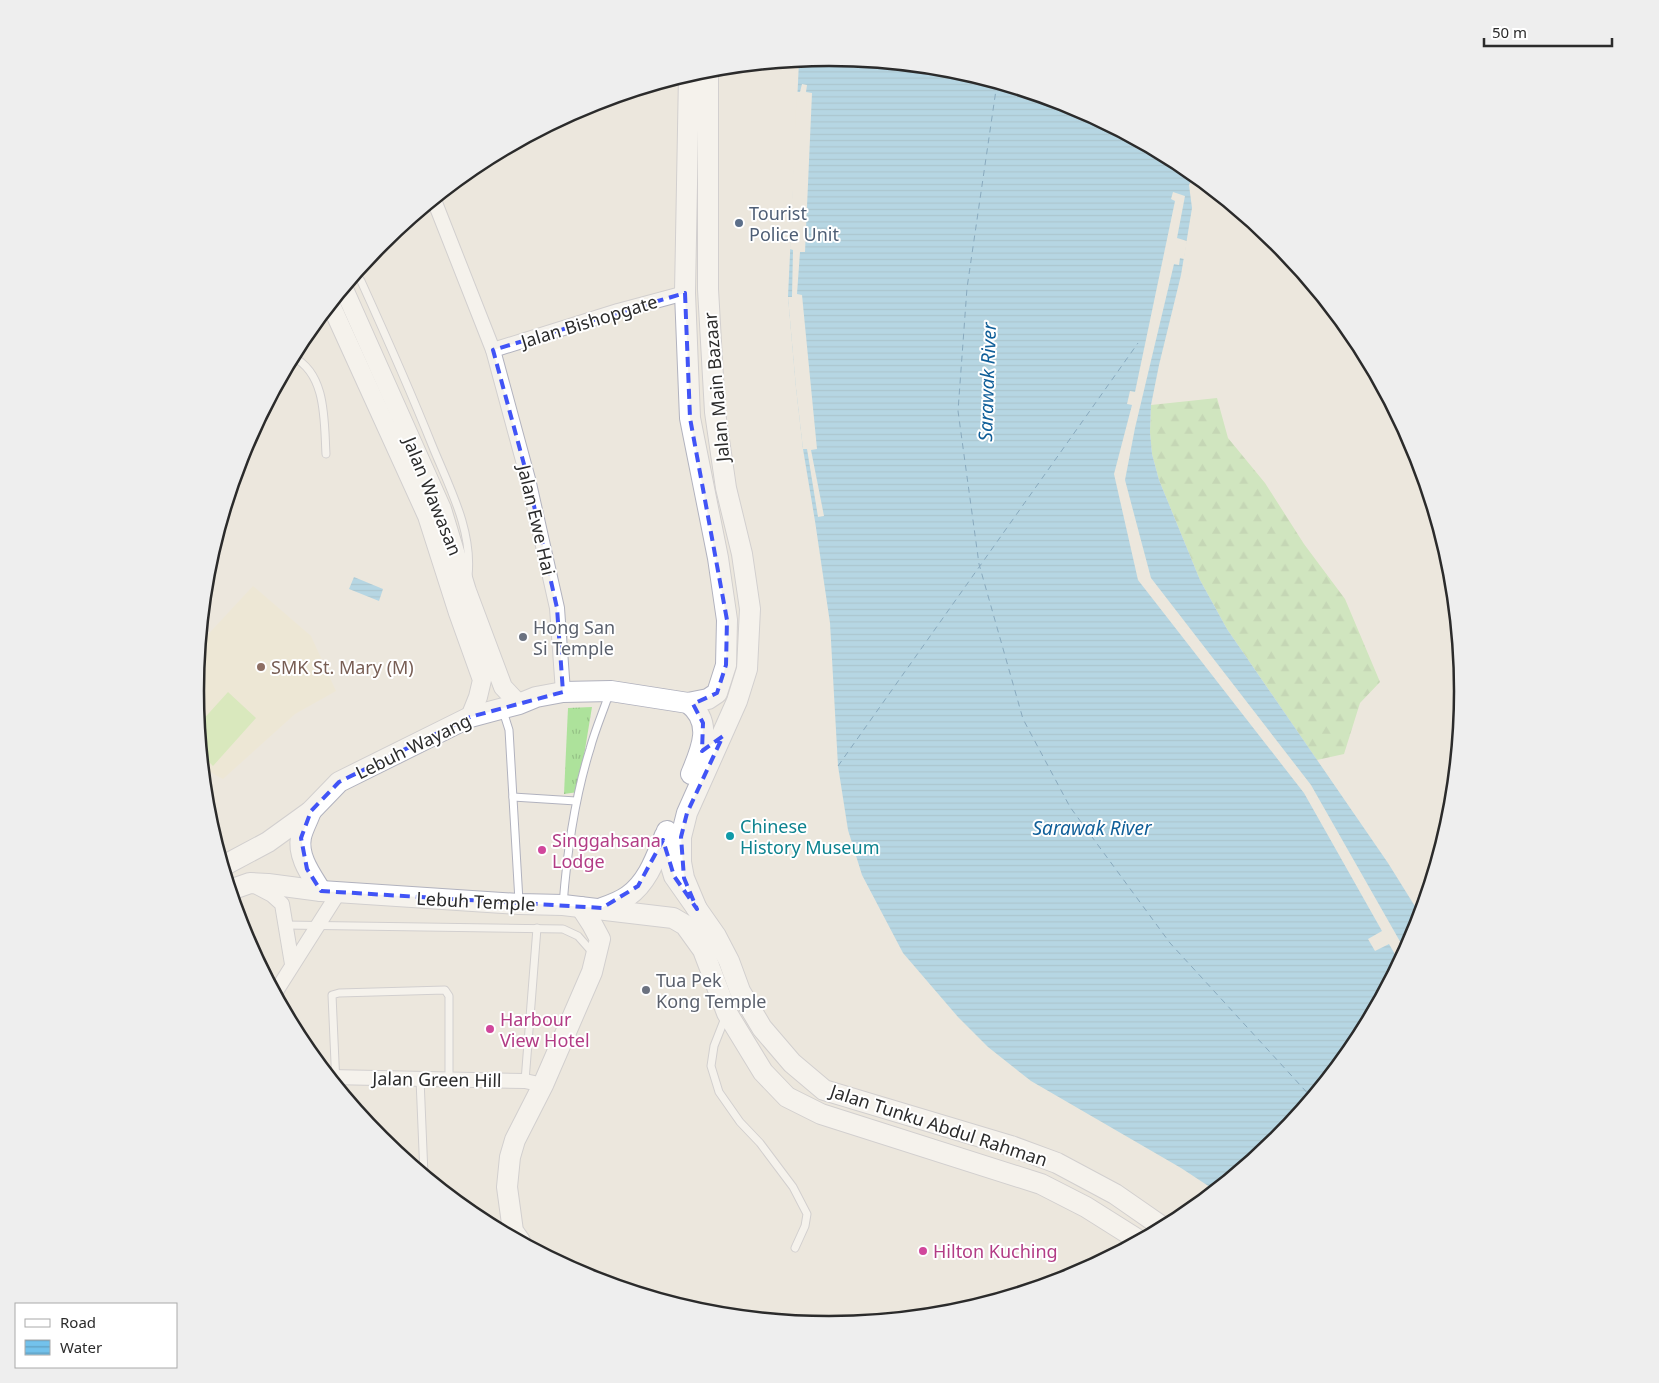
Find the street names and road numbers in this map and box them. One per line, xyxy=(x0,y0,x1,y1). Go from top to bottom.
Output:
street label: Jalan Bishopgate xyxy=(516,289,660,354)
street label: Jalan Main Bazaar xyxy=(697,311,735,465)
street label: Jalan Wawasan xyxy=(397,431,468,559)
street label: Jalan Ewe Hai xyxy=(512,460,561,578)
street label: Lebuh Wayang xyxy=(351,708,475,784)
street label: Lebuh Temple xyxy=(416,886,536,916)
street label: Jalan Green Hill xyxy=(370,1066,502,1092)
street label: Jalan Tunku Abdul Rahman xyxy=(825,1078,1051,1171)

